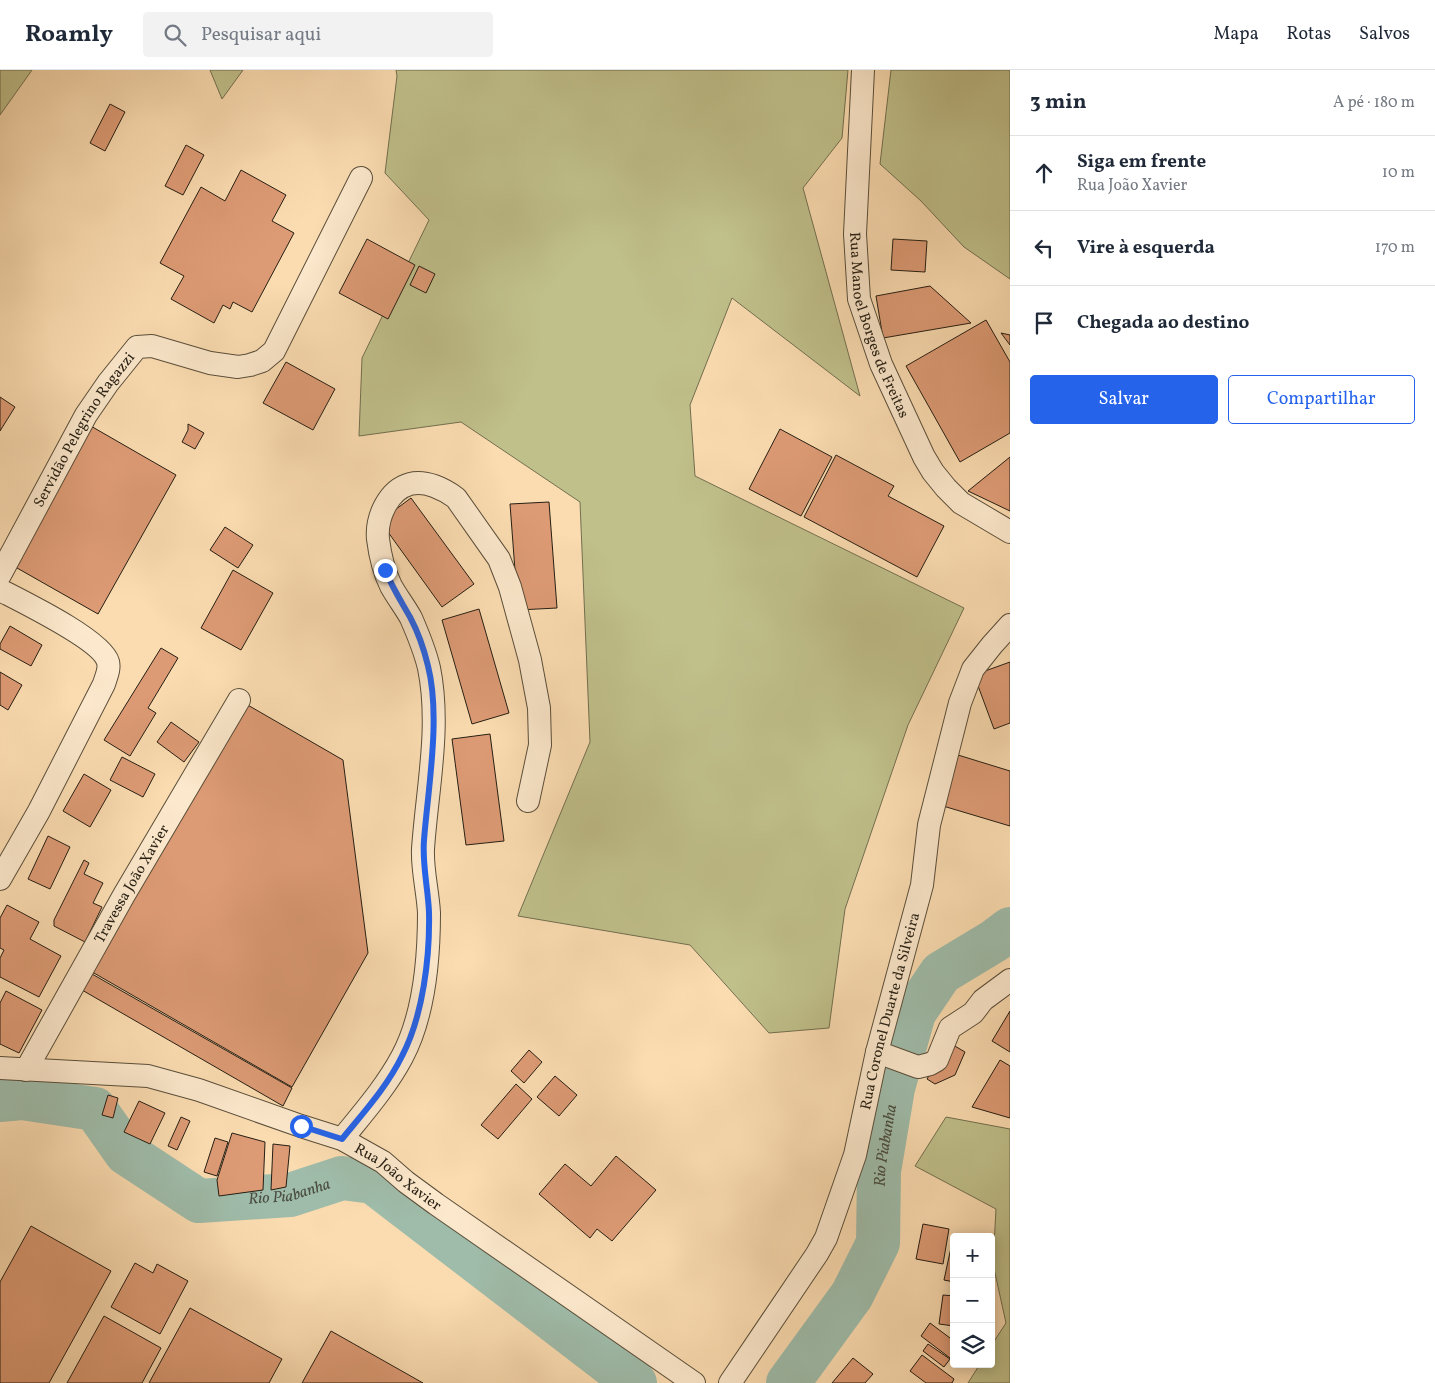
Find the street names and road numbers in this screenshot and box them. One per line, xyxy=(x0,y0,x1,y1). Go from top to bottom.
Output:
street label: Rua Manoel Borges de Freitas xyxy=(843,231,914,422)
street label: Servidão Pelegrino Ragazzi xyxy=(29,348,141,512)
street label: Travessa João Xavier xyxy=(90,821,175,948)
street label: Rua Coronel Duarte da Silveira xyxy=(856,910,926,1112)
street label: Rua João Xavier xyxy=(350,1139,445,1217)

